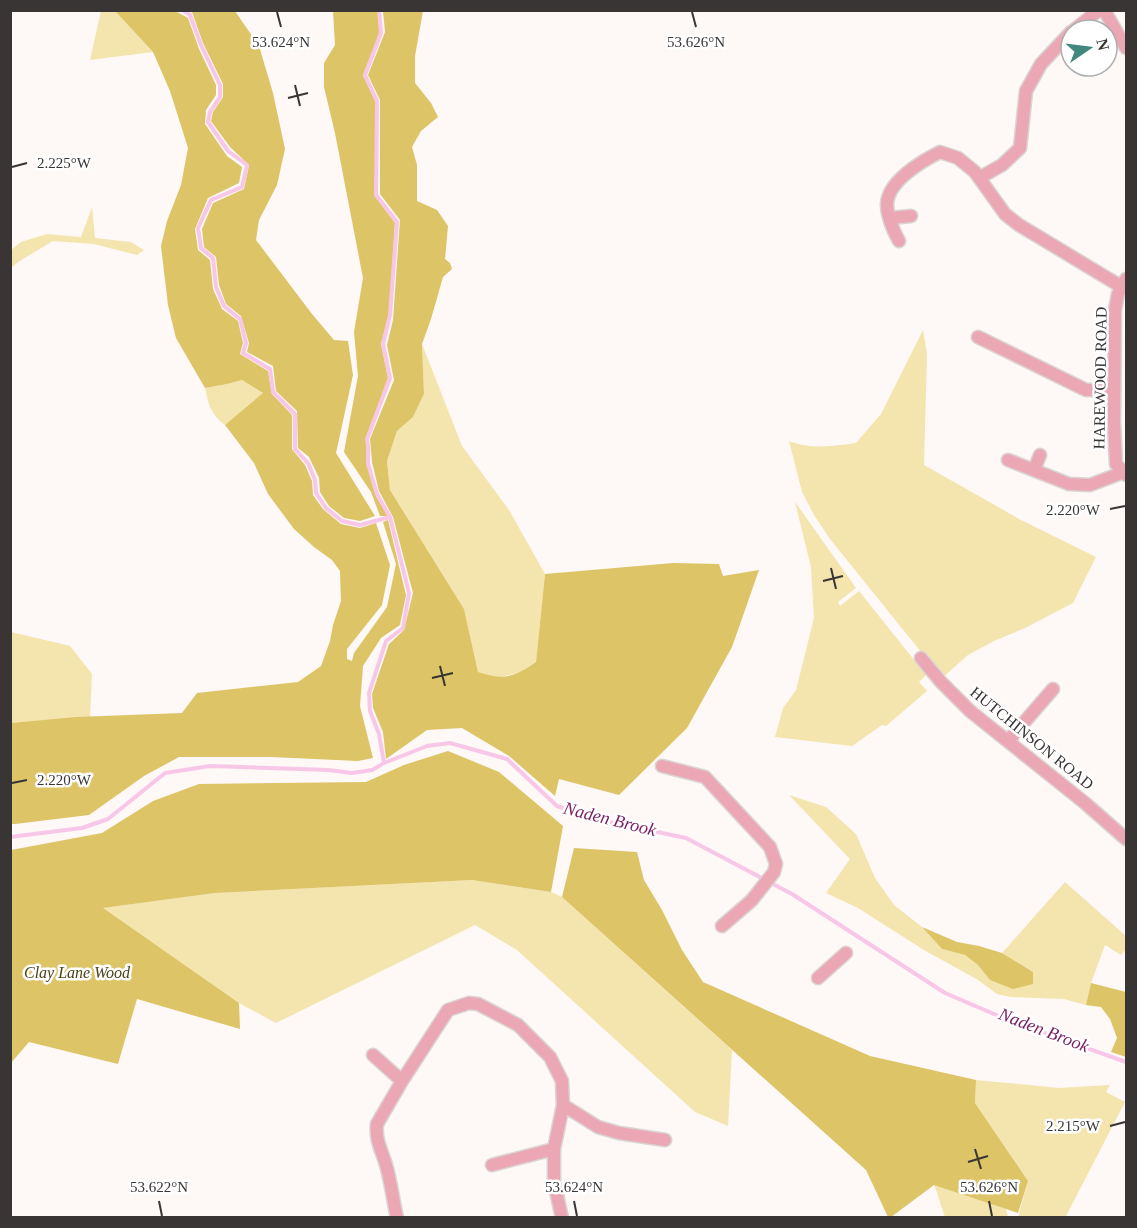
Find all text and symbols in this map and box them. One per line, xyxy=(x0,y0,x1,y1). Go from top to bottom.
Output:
north arrow xyxy=(1059,18,1119,78)
text: 53.624°N xyxy=(252,34,310,50)
text: 53.626°N xyxy=(667,34,725,50)
text: N xyxy=(1093,37,1113,53)
text: 2.225°W xyxy=(37,155,92,171)
street label: HAREWOOD ROAD xyxy=(1090,307,1110,449)
text: 2.220°W xyxy=(1046,502,1101,518)
street label: HUTCHINSON ROAD xyxy=(967,683,1097,793)
text: 2.220°W xyxy=(37,772,92,788)
water label: Naden Brook xyxy=(561,798,659,840)
park label: Clay Lane Wood xyxy=(24,964,131,982)
water label: Naden Brook xyxy=(995,1003,1093,1057)
text: 2.215°W xyxy=(1046,1118,1101,1134)
text: 53.622°N xyxy=(130,1179,188,1195)
text: 53.624°N xyxy=(545,1179,603,1195)
text: 53.626°N xyxy=(960,1179,1018,1195)

